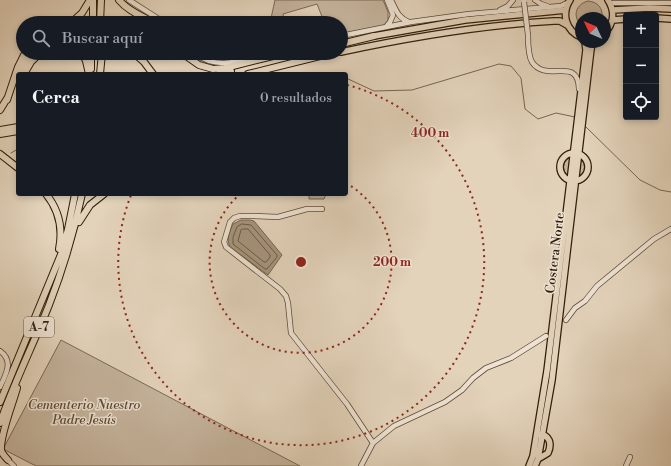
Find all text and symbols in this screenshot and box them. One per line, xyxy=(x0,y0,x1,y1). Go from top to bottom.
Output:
north arrow xyxy=(575,12,611,48)
map controls xyxy=(623,12,659,120)
button: + xyxy=(623,12,659,48)
search box xyxy=(16,16,348,60)
icon: search xyxy=(30,27,52,49)
text: Buscar aquí xyxy=(62,29,143,48)
button: − xyxy=(623,48,659,84)
button: locate xyxy=(623,84,659,120)
text: Cerca xyxy=(32,87,80,109)
text: 0 resultados xyxy=(260,90,332,106)
text: 400 m xyxy=(411,126,449,141)
street label: Costera Norte xyxy=(542,211,568,295)
centre of rings xyxy=(294,255,308,269)
text: 200 m xyxy=(373,255,411,270)
road number: A-7 xyxy=(24,317,54,337)
park label: Cementerio Nuestro Padre Jesús xyxy=(28,397,141,428)

